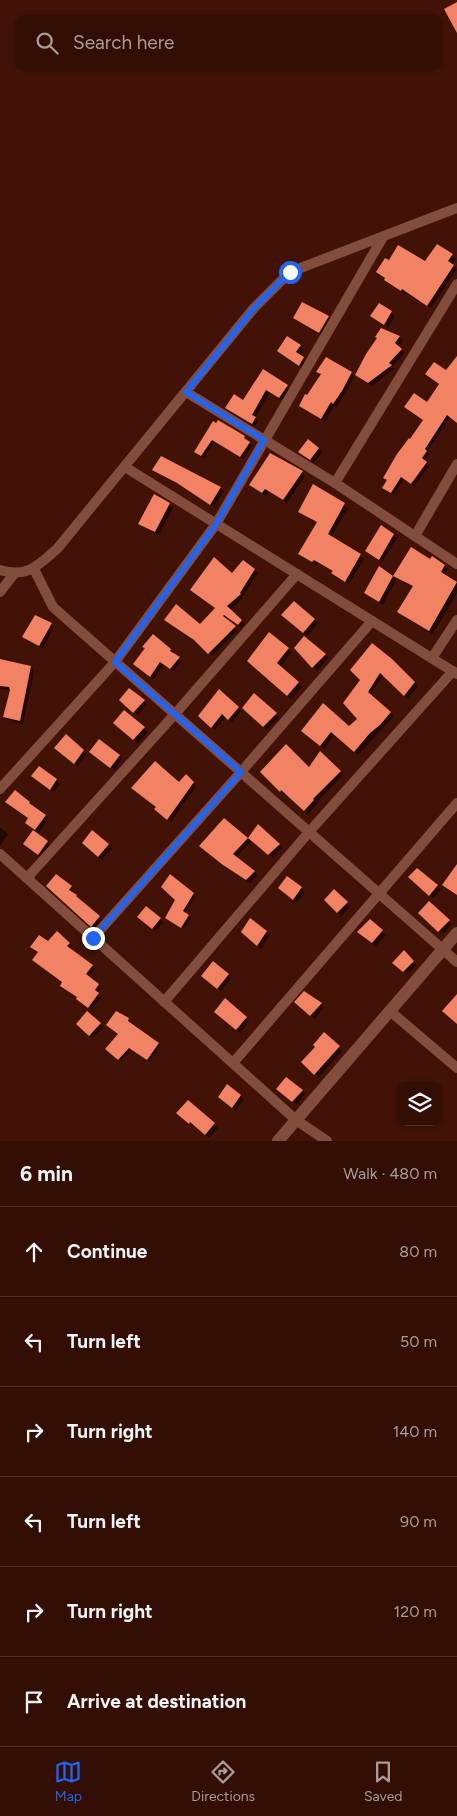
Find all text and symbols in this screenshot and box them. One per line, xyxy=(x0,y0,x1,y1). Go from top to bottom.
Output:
search box xyxy=(15,15,442,70)
icon: search xyxy=(33,29,61,57)
text: Search here xyxy=(73,31,175,54)
route start xyxy=(279,261,302,284)
route end xyxy=(82,927,105,950)
map controls xyxy=(397,1081,442,1126)
button: layers xyxy=(397,1081,442,1126)
text: 6 min xyxy=(20,1161,73,1186)
text: Walk · 480 m xyxy=(343,1164,437,1183)
icon: ahead xyxy=(20,1238,48,1266)
text: Continue xyxy=(67,1240,147,1263)
text: 80 m xyxy=(399,1242,437,1261)
icon: left xyxy=(20,1328,48,1356)
text: Turn left xyxy=(67,1330,141,1353)
text: 50 m xyxy=(400,1332,437,1351)
icon: right xyxy=(20,1418,48,1446)
text: Turn right xyxy=(67,1420,153,1443)
text: 140 m xyxy=(393,1422,437,1441)
icon: left xyxy=(20,1508,48,1536)
text: Turn left xyxy=(67,1510,141,1533)
text: 90 m xyxy=(400,1512,437,1531)
icon: right xyxy=(20,1598,48,1626)
text: Turn right xyxy=(67,1600,153,1623)
text: 120 m xyxy=(394,1602,437,1621)
icon: arrive xyxy=(20,1688,48,1716)
text: Arrive at destination xyxy=(67,1690,246,1713)
tab: Map xyxy=(54,1758,82,1805)
tab: Directions xyxy=(191,1758,255,1805)
tab: Saved xyxy=(364,1758,403,1805)

